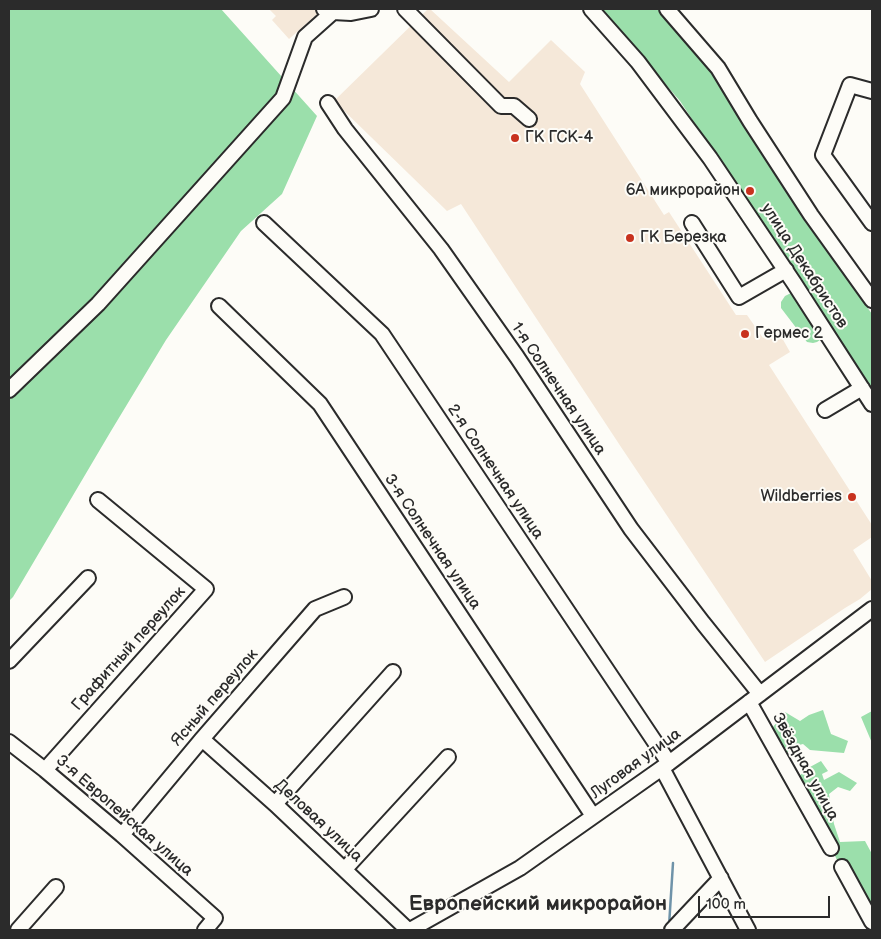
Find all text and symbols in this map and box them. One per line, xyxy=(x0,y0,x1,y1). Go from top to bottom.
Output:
place label: ГК ГСК-4 xyxy=(525,128,593,148)
marker: ГК ГСК-4 xyxy=(509,132,521,144)
place label: 6А микрорайон xyxy=(626,181,740,201)
marker: 6А микрорайон xyxy=(744,185,756,197)
street label: улица Декабристов xyxy=(756,200,852,332)
place label: ГК Березка xyxy=(640,228,727,248)
marker: ГК Березка xyxy=(624,232,636,244)
street label: 1-я Солнечная улица xyxy=(507,319,609,459)
place label: Гермес 2 xyxy=(755,324,823,344)
marker: Гермес 2 xyxy=(739,328,751,340)
street label: 2-я Солнечная улица xyxy=(443,401,547,543)
street label: 3-я Солнечная улица xyxy=(380,471,484,613)
place label: Wildberries xyxy=(761,487,842,507)
marker: Wildberries xyxy=(846,491,858,503)
street label: Графитный переулок xyxy=(68,583,190,715)
street label: Ясный переулок xyxy=(168,645,262,751)
street label: Звёздная улица xyxy=(768,710,842,824)
street label: Луговая улица xyxy=(587,725,685,803)
street label: 3-я Европейская улица xyxy=(52,751,196,881)
street label: Деловая улица xyxy=(270,775,366,867)
scale bar xyxy=(701,886,834,918)
district label: Европейский микрорайон xyxy=(409,892,667,918)
text: 100 m xyxy=(706,895,746,914)

